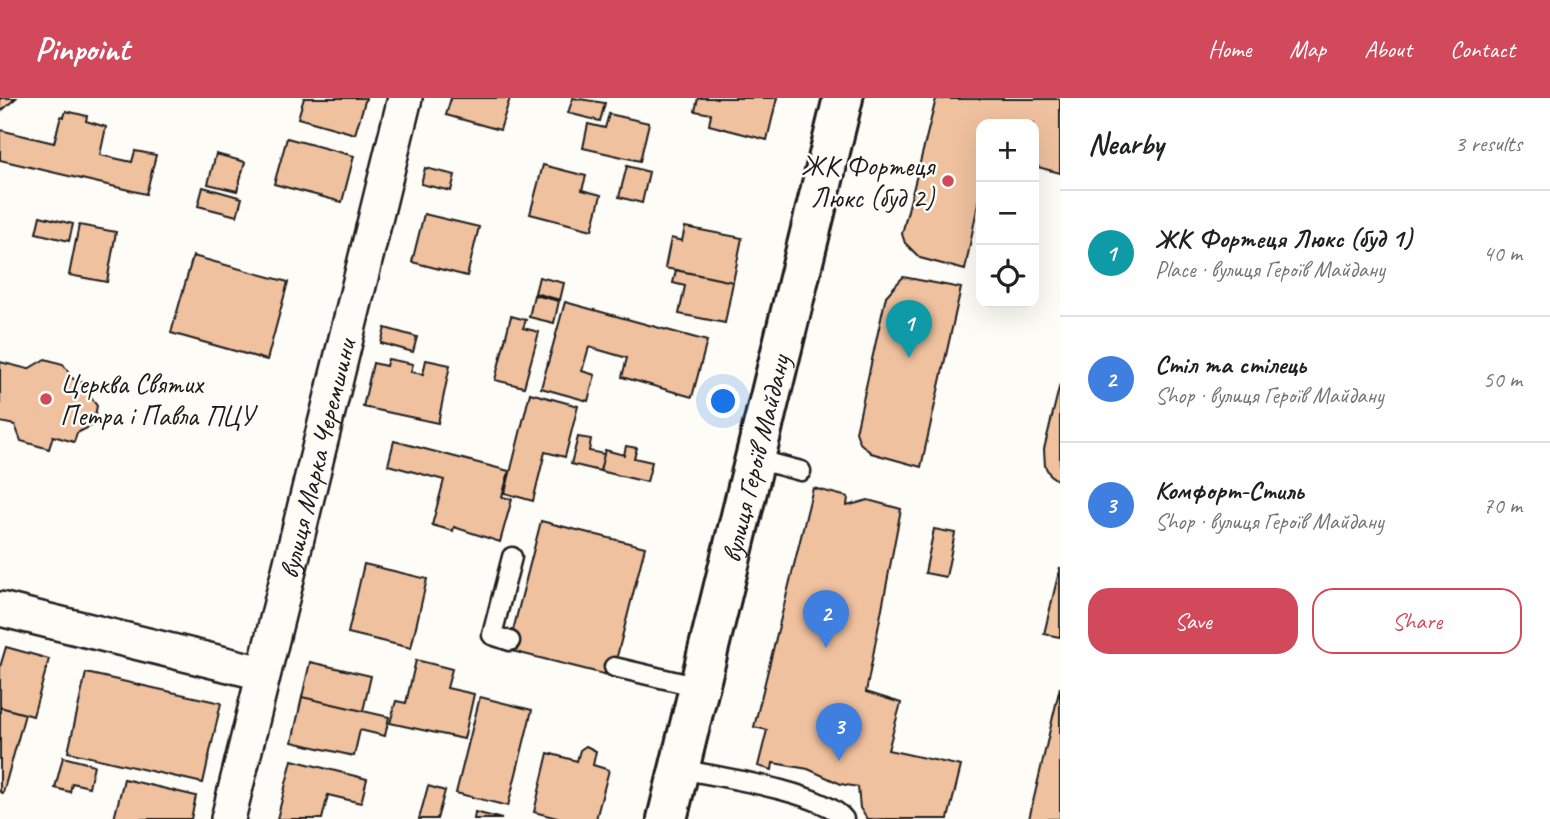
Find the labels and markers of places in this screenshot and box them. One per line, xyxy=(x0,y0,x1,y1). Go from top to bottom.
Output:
place label: ЖК Фортеця Люкс (буд 2) xyxy=(801,148,936,215)
marker: ЖК Фортеця Люкс (буд 2) xyxy=(940,173,956,189)
pin: 1 xyxy=(886,300,932,358)
place label: Церква Святих Петра і Павла ПЦУ xyxy=(60,366,259,433)
marker: Церква Святих Петра і Павла ПЦУ xyxy=(38,391,54,407)
pin: 2 xyxy=(803,590,849,648)
pin: 3 xyxy=(816,703,862,761)

